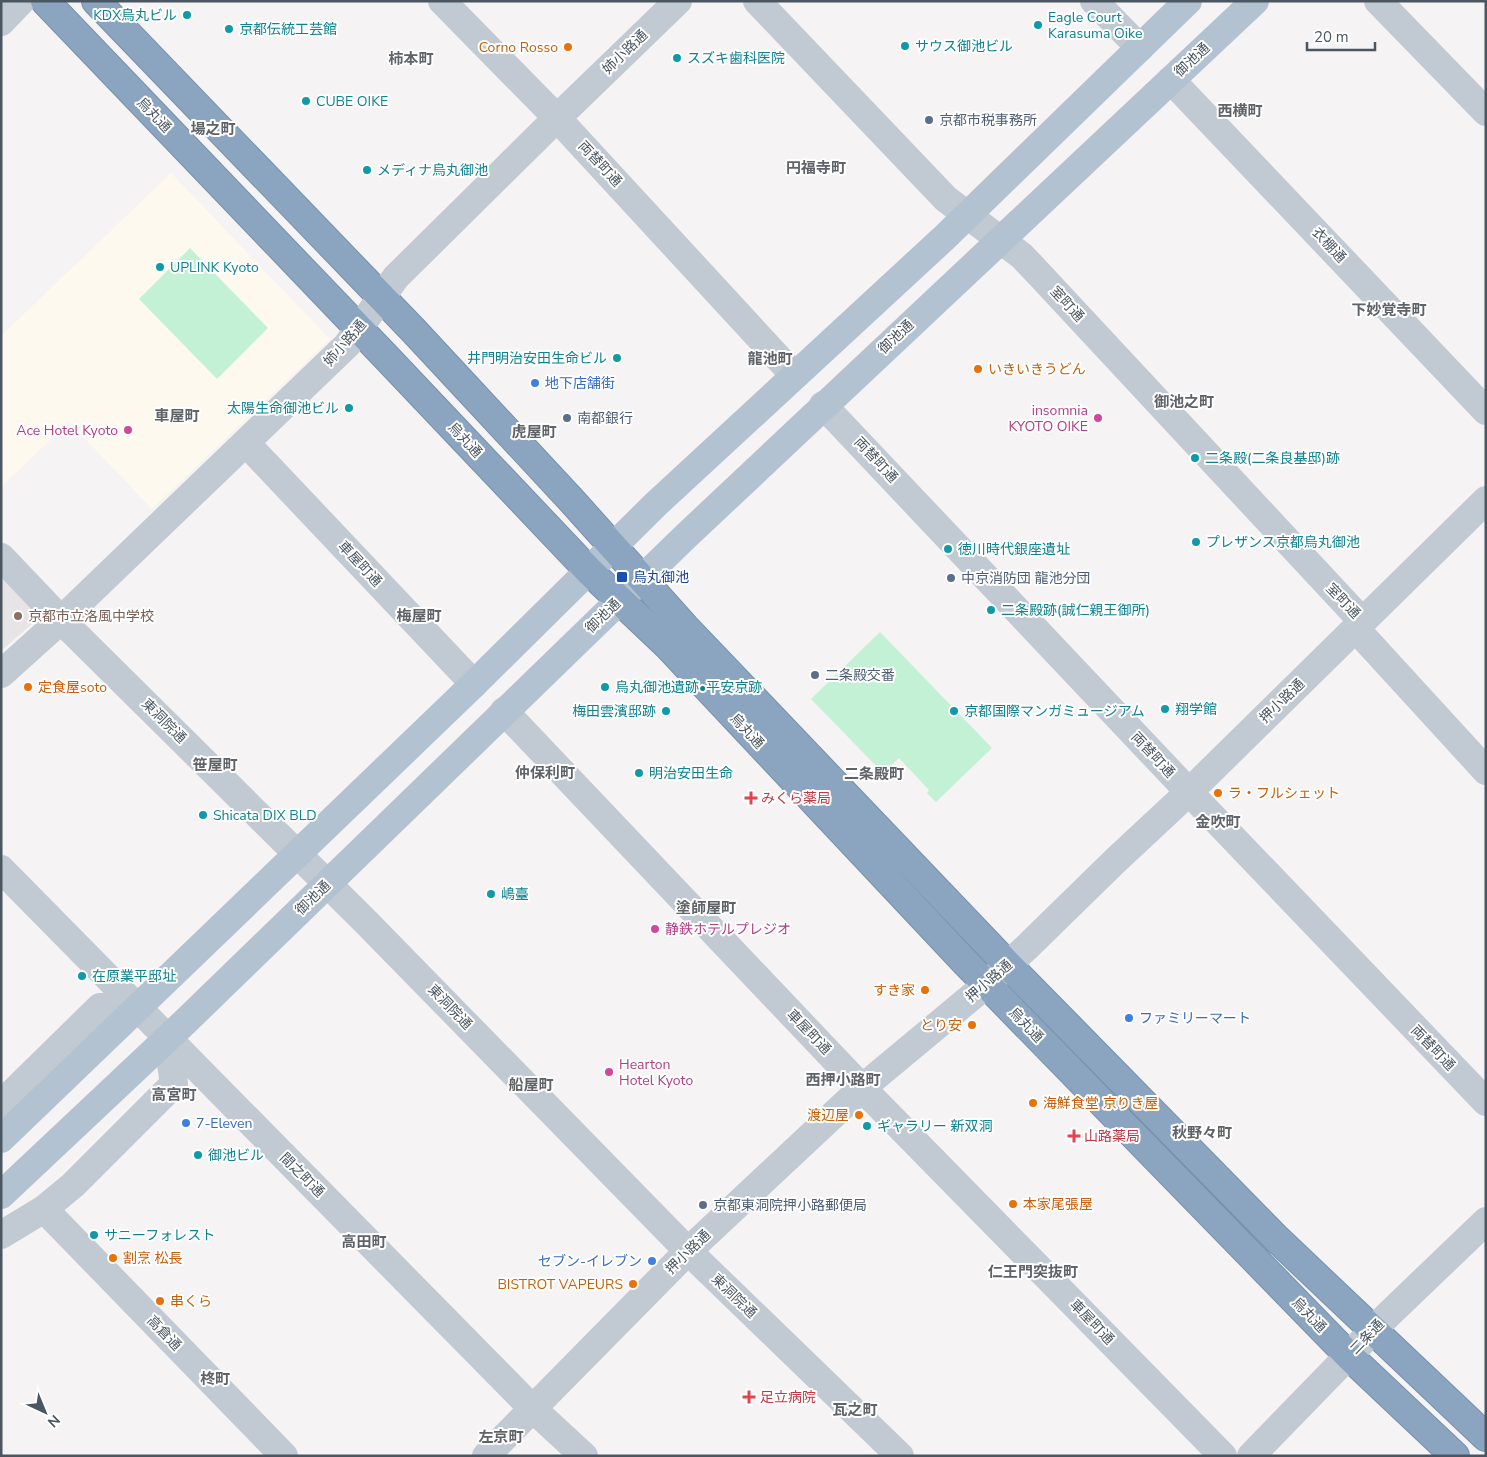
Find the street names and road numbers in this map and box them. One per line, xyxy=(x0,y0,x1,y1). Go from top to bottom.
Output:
street label: 姉小路通 xyxy=(598,26,652,78)
street label: 御池通 xyxy=(1170,39,1214,81)
street label: 烏丸通 xyxy=(133,93,175,137)
street label: 両替町通 xyxy=(574,137,626,191)
street label: 衣棚通 xyxy=(1308,223,1350,267)
street label: 室町通 xyxy=(1046,282,1088,326)
street label: 姉小路通 xyxy=(319,316,371,370)
street label: 御池通 xyxy=(874,316,918,358)
street label: 烏丸通 xyxy=(444,418,486,462)
street label: 両替町通 xyxy=(850,433,902,487)
street label: 車屋町通 xyxy=(334,537,386,591)
street label: 室町通 xyxy=(1322,579,1364,623)
street label: 御池通 xyxy=(581,595,625,637)
street label: 押小路通 xyxy=(1255,675,1309,727)
street label: 東洞院通 xyxy=(137,694,191,748)
street label: 烏丸通 xyxy=(726,709,768,753)
street label: 両替町通 xyxy=(1127,728,1179,782)
street label: 御池通 xyxy=(291,877,335,919)
street label: 押小路通 xyxy=(962,955,1016,1007)
street label: 東洞院通 xyxy=(424,980,476,1034)
street label: 烏丸通 xyxy=(1005,1003,1047,1047)
street label: 車屋町通 xyxy=(783,1005,835,1059)
street label: 両替町通 xyxy=(1407,1021,1459,1075)
street label: 間之町通 xyxy=(275,1148,329,1202)
street label: 押小路通 xyxy=(661,1226,715,1278)
street label: 東洞院通 xyxy=(707,1270,761,1322)
street label: 烏丸通 xyxy=(1288,1293,1330,1337)
street label: 車屋町通 xyxy=(1066,1295,1118,1349)
street label: 高倉通 xyxy=(143,1311,185,1355)
street label: 二条通 xyxy=(1346,1315,1388,1359)

